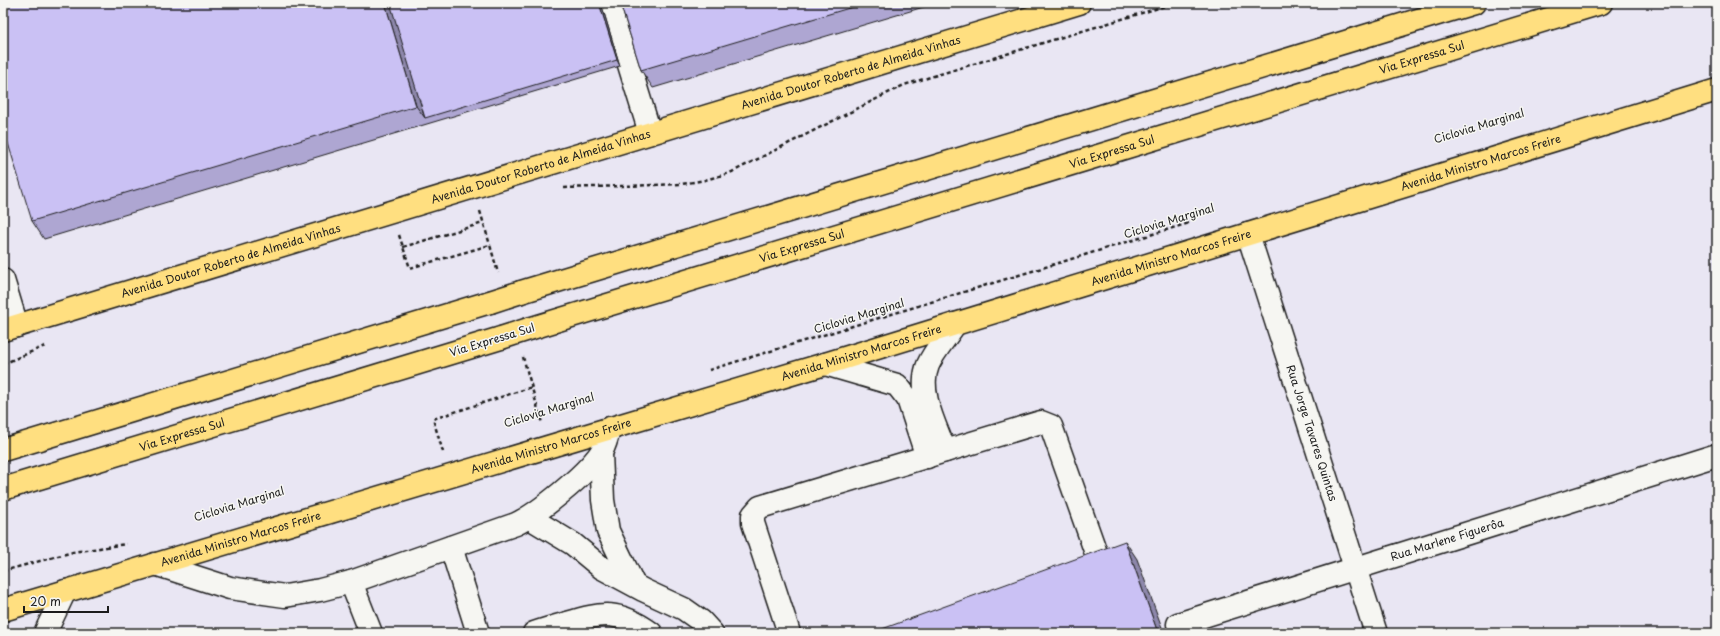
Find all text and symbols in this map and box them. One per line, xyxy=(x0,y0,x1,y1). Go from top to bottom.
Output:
street label: Avenida Doutor Roberto de Almeida Vinhas xyxy=(739,31,962,113)
street label: Via Expressa Sul xyxy=(1377,36,1466,78)
street label: Ciclovia Marginal xyxy=(1432,104,1526,147)
street label: Avenida Doutor Roberto de Almeida Vinhas xyxy=(429,125,652,207)
street label: Avenida Ministro Marcos Freire xyxy=(1398,129,1563,195)
street label: Via Expressa Sul xyxy=(1067,130,1156,172)
street label: Ciclovia Marginal xyxy=(1122,199,1216,242)
street label: Avenida Doutor Roberto de Almeida Vinhas xyxy=(119,219,342,302)
street label: Via Expressa Sul xyxy=(757,225,846,266)
street label: Avenida Ministro Marcos Freire xyxy=(1089,225,1253,290)
street label: Ciclovia Marginal xyxy=(812,294,906,337)
street label: Via Expressa Sul xyxy=(447,318,537,361)
street label: Avenida Ministro Marcos Freire xyxy=(779,320,943,385)
street label: Rua Jorge Tavares Quintas xyxy=(1283,363,1342,503)
street label: Ciclovia Marginal xyxy=(502,388,596,431)
street label: Via Expressa Sul xyxy=(137,413,227,455)
street label: Avenida Ministro Marcos Freire xyxy=(469,413,633,478)
street label: Ciclovia Marginal xyxy=(192,482,286,525)
street label: Avenida Ministro Marcos Freire xyxy=(158,506,323,570)
street label: Rua Marlene Figuerôa xyxy=(1388,513,1506,565)
scale bar xyxy=(24,588,108,614)
text: 20 m xyxy=(30,592,61,610)

